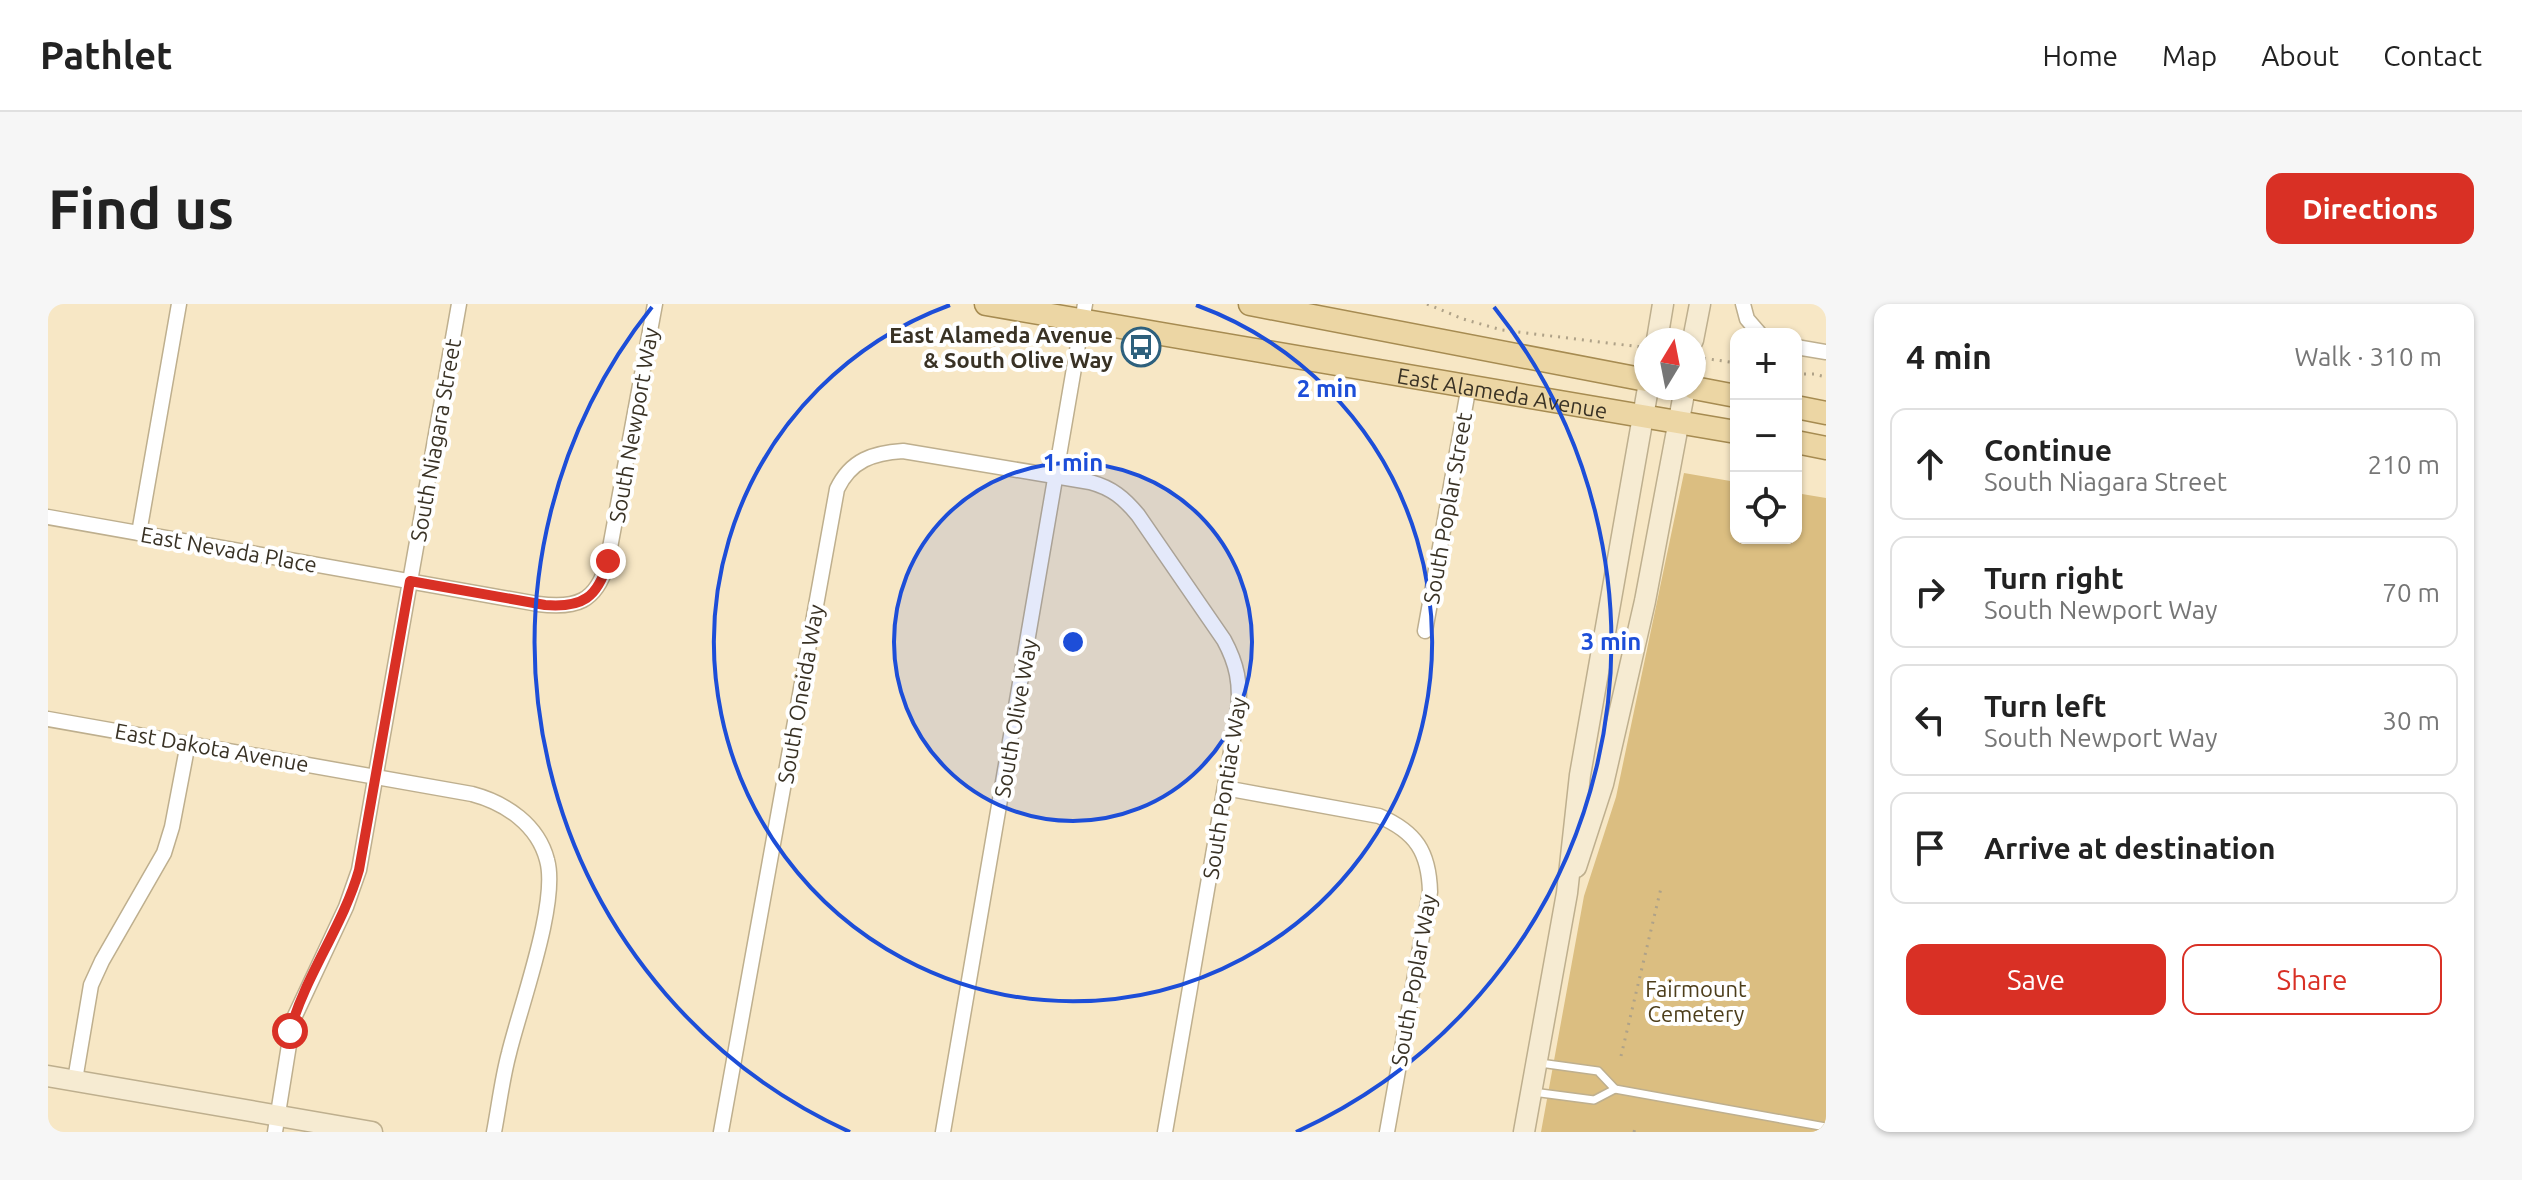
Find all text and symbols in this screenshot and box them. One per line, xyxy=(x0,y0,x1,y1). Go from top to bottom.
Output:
text: Pathlet xyxy=(40,34,172,76)
text: Home xyxy=(2043,40,2118,71)
text: Map xyxy=(2162,40,2217,71)
text: About xyxy=(2261,40,2339,71)
text: Contact xyxy=(2383,40,2482,71)
button: Directions xyxy=(2266,173,2474,244)
text: Find us xyxy=(48,177,234,240)
place label: East Alameda Avenue & South Olive Way xyxy=(889,322,1113,372)
street label: South Newport Way xyxy=(604,325,663,525)
bus stop icon: East Alameda Avenue & South Olive Way xyxy=(1120,326,1162,368)
north arrow xyxy=(1634,328,1706,400)
map controls xyxy=(1730,328,1802,544)
button: + xyxy=(1730,328,1802,400)
street label: South Niagara Street xyxy=(405,336,465,543)
text: 4 min xyxy=(1906,337,1992,375)
text: Walk · 310 m xyxy=(2294,342,2442,371)
street label: East Alameda Avenue xyxy=(1396,362,1610,422)
text: 2 min xyxy=(1297,375,1357,402)
button: − xyxy=(1730,400,1802,472)
street label: South Poplar Street xyxy=(1418,410,1476,606)
text: Continue xyxy=(1984,433,2112,467)
icon: ahead xyxy=(1908,442,1952,486)
text: 1 min xyxy=(1043,449,1103,476)
text: 210 m xyxy=(2368,450,2440,479)
text: South Niagara Street xyxy=(1984,467,2227,496)
button: locate xyxy=(1730,472,1802,544)
street label: East Nevada Place xyxy=(139,521,319,577)
route end xyxy=(590,543,626,579)
text: Turn right xyxy=(1984,561,2124,595)
icon: right xyxy=(1908,570,1952,614)
text: 70 m xyxy=(2382,578,2440,607)
text: South Newport Way xyxy=(1984,595,2218,624)
street label: South Oneida Way xyxy=(772,602,828,785)
centre of rings xyxy=(1059,628,1087,656)
text: 3 min xyxy=(1581,628,1641,655)
street label: South Olive Way xyxy=(989,636,1041,799)
text: Turn left xyxy=(1984,689,2106,723)
street label: South Pontiac Way xyxy=(1197,695,1251,881)
icon: left xyxy=(1908,698,1952,742)
text: 30 m xyxy=(2382,706,2440,735)
street label: East Dakota Avenue xyxy=(113,718,311,776)
text: South Newport Way xyxy=(1984,723,2218,752)
icon: arrive xyxy=(1908,826,1952,870)
text: Arrive at destination xyxy=(1984,831,2276,865)
street label: South Poplar Way xyxy=(1386,892,1440,1068)
button: Save xyxy=(1906,944,2166,1015)
button: Share xyxy=(2182,944,2442,1015)
park label: Fairmount Cemetery xyxy=(1645,976,1747,1026)
route start xyxy=(272,1013,308,1049)

